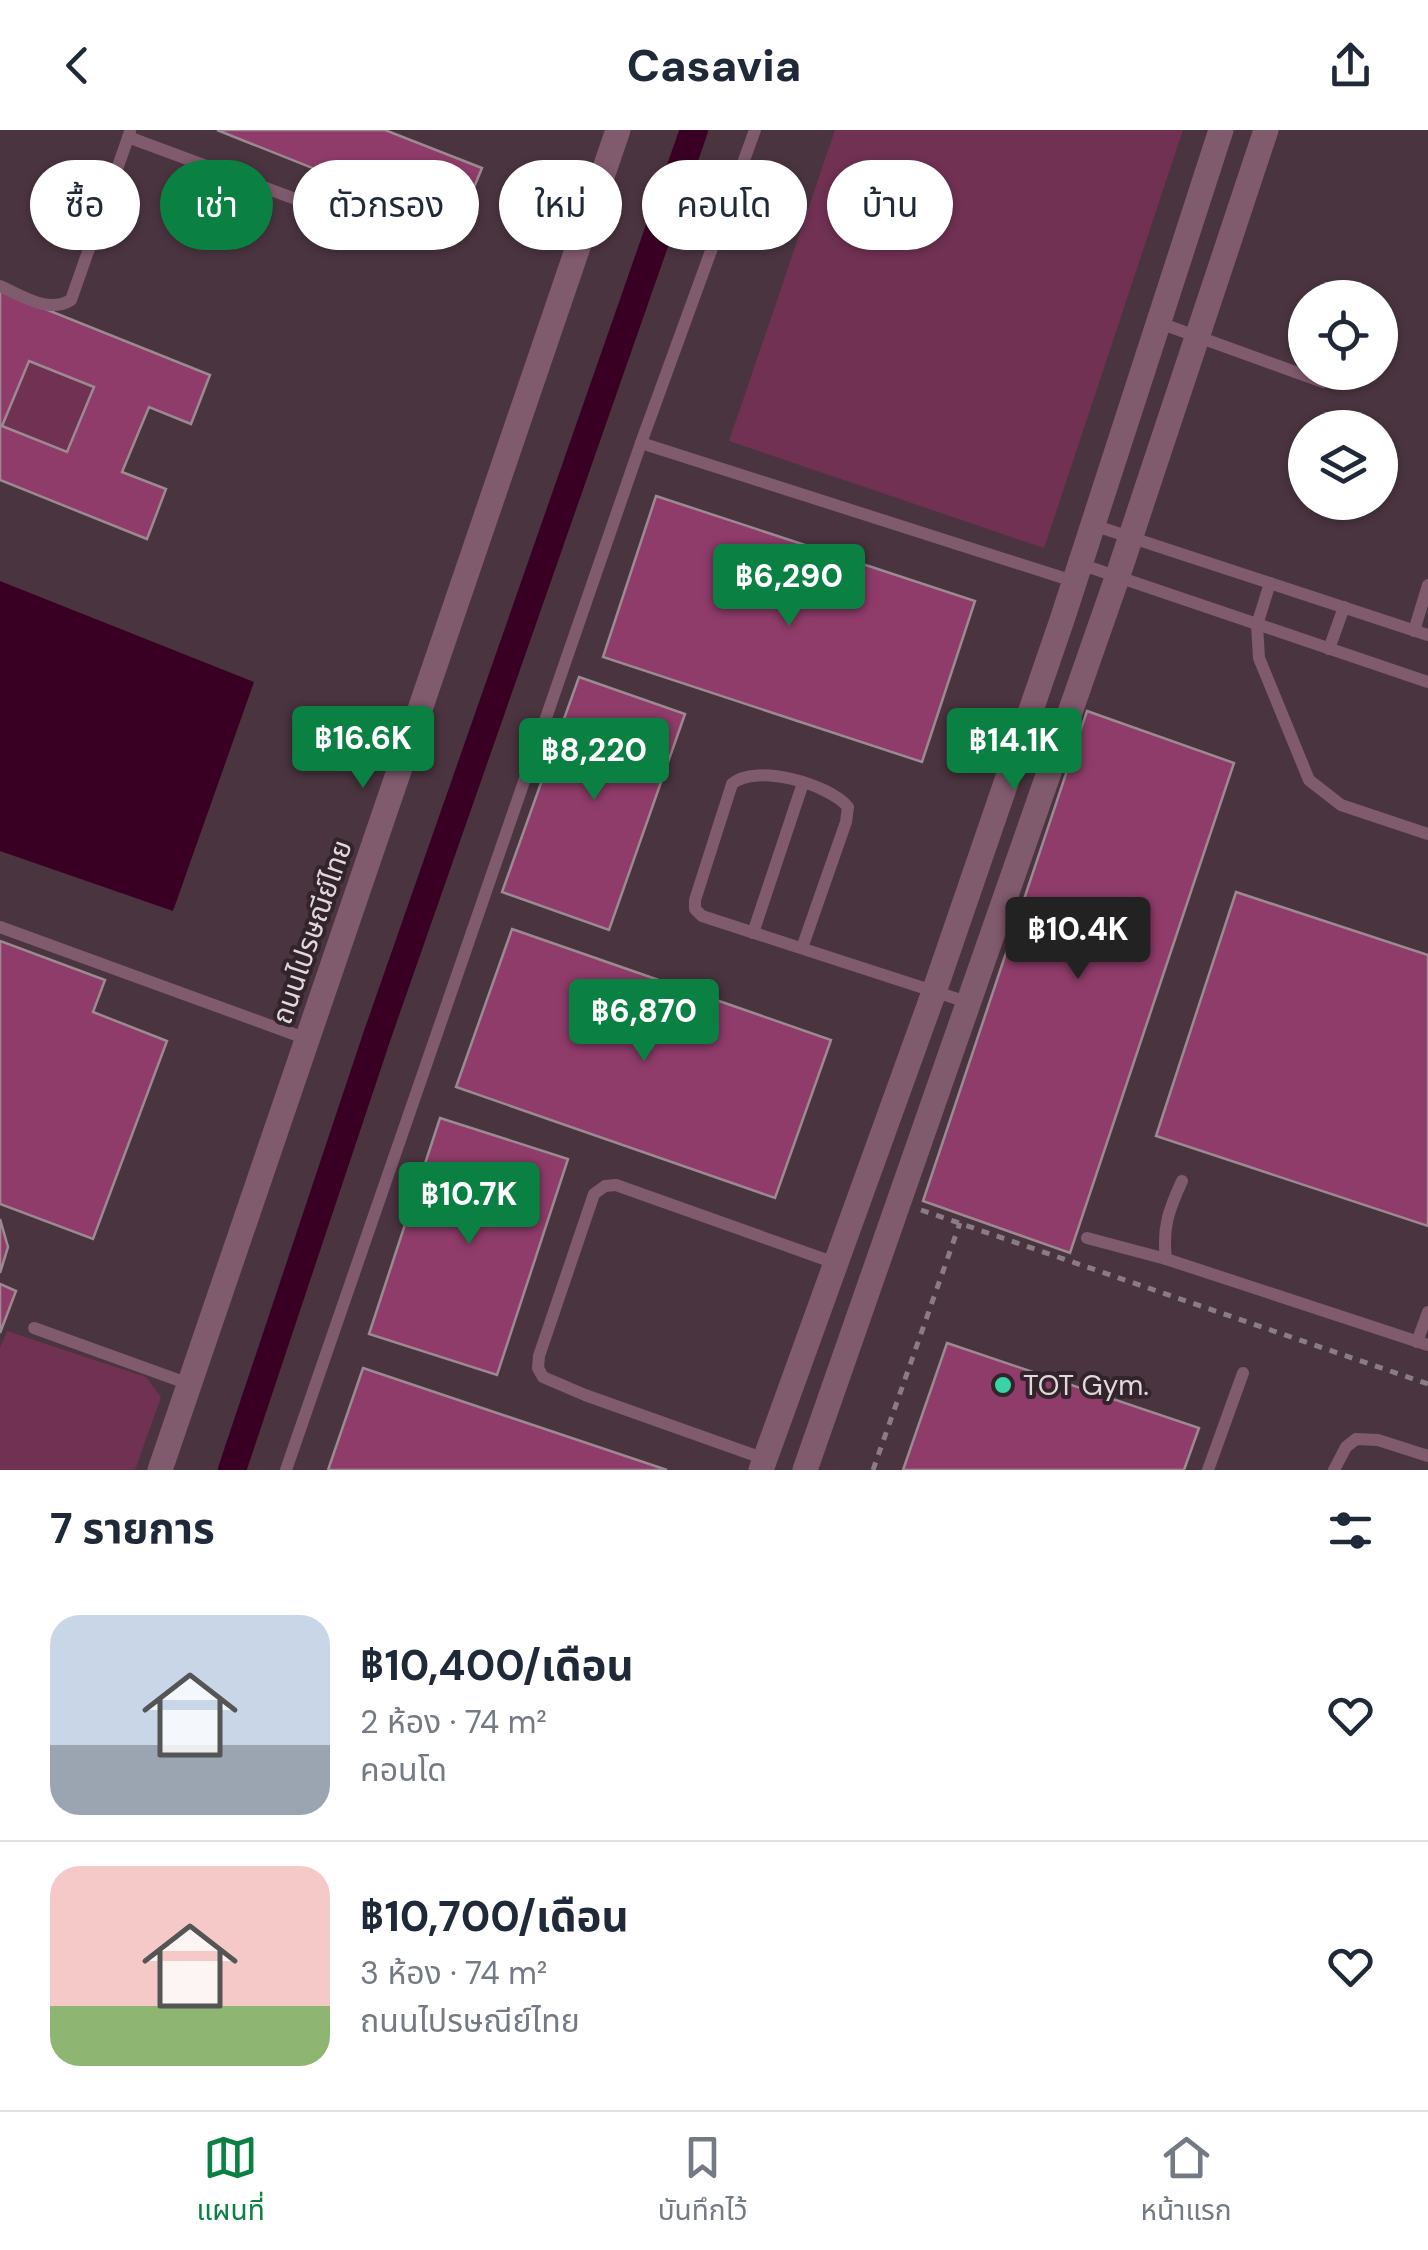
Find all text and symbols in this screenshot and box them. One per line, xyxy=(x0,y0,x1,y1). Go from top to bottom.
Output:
text: Casavia xyxy=(627,36,801,95)
icon: back xyxy=(50,38,105,93)
icon: share xyxy=(1323,38,1378,93)
chip: ซื้อ xyxy=(30,160,140,250)
chip: เช่า xyxy=(160,160,273,250)
chip: ตัวกรอง xyxy=(293,160,479,250)
chip: ใหม่ xyxy=(499,160,622,250)
chip: คอนโด xyxy=(642,160,807,250)
chip: บ้าน xyxy=(827,160,953,250)
map controls xyxy=(1288,280,1398,520)
button: locate xyxy=(1288,280,1398,390)
button: layers xyxy=(1288,410,1398,520)
pin: ฿6,290 xyxy=(708,544,870,629)
text: ฿6,290 xyxy=(735,555,843,597)
pin: ฿16.6K xyxy=(282,706,444,791)
pin: ฿14.1K xyxy=(933,708,1095,793)
text: ฿16.6K xyxy=(314,717,412,759)
pin: ฿8,220 xyxy=(513,718,675,803)
text: ฿14.1K xyxy=(969,719,1059,761)
text: ฿8,220 xyxy=(541,729,647,771)
street label: ถนนไปรษณีย์ไทย xyxy=(263,835,361,1029)
pin: ฿10.4K xyxy=(997,897,1159,982)
text: ฿10.4K xyxy=(1027,908,1129,950)
pin: ฿6,870 xyxy=(563,979,725,1064)
text: ฿6,870 xyxy=(591,990,697,1032)
pin: ฿10.7K xyxy=(388,1162,550,1247)
text: ฿10.7K xyxy=(421,1173,517,1215)
place label: TOT Gym. xyxy=(1023,1367,1149,1404)
marker: TOT Gym. xyxy=(992,1374,1014,1396)
text: 7 รายการ xyxy=(50,1501,215,1556)
icon: filters xyxy=(1323,1503,1378,1558)
text: ฿10,400/เดือน xyxy=(360,1638,634,1693)
icon: home xyxy=(130,1655,250,1775)
icon: heart xyxy=(1323,1688,1378,1743)
text: 2 ห้อง · 74 m² xyxy=(360,1701,547,1743)
text: คอนโด xyxy=(360,1749,447,1791)
text: ฿10,700/เดือน xyxy=(360,1889,629,1944)
icon: home xyxy=(130,1906,250,2026)
icon: heart xyxy=(1323,1939,1378,1994)
text: 3 ห้อง · 74 m² xyxy=(360,1952,547,1994)
text: ถนนไปรษณีย์ไทย xyxy=(360,2000,580,2042)
tab: แผนที่ xyxy=(196,2130,265,2233)
tab: บันทึกไว้ xyxy=(658,2130,748,2233)
tab: หน้าแรก xyxy=(1140,2130,1232,2233)

